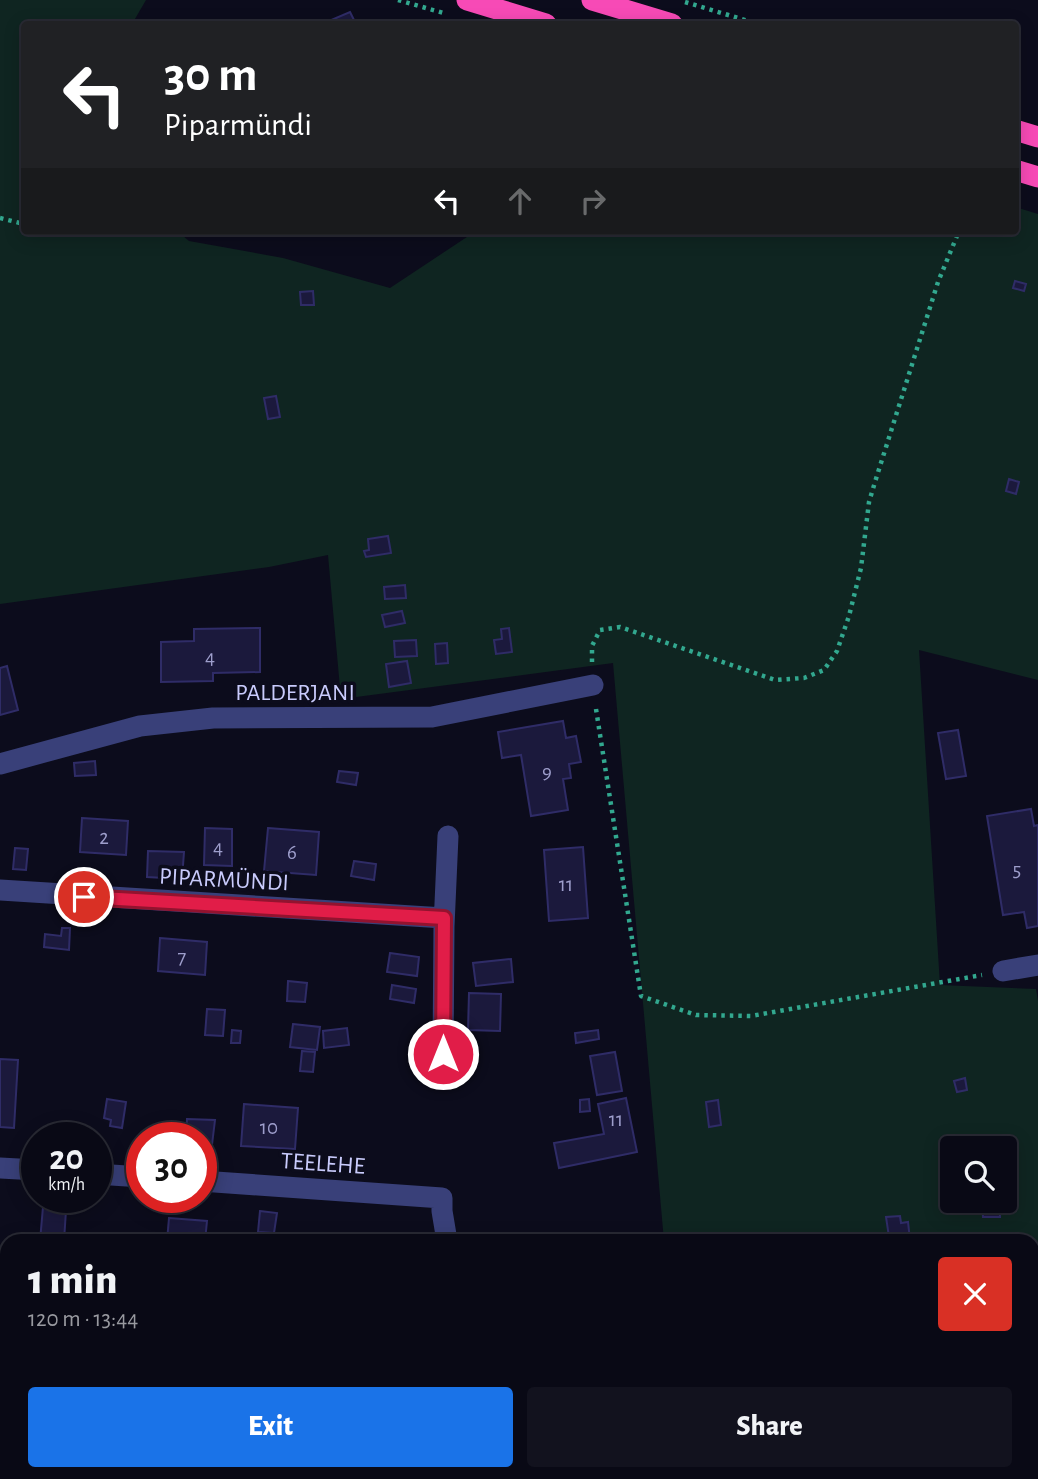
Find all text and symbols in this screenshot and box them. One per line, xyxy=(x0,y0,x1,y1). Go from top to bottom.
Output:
icon: left xyxy=(49,49,140,140)
text: 30 m xyxy=(164,51,258,100)
text: Piparmündi xyxy=(164,109,312,141)
icon: left xyxy=(428,182,466,220)
icon: ahead xyxy=(501,182,539,220)
icon: right xyxy=(574,182,612,220)
house number: 4 xyxy=(205,647,215,668)
street label: PALDERJANI xyxy=(235,681,355,705)
house number: 9 xyxy=(542,761,552,782)
house number: 2 xyxy=(99,827,109,848)
house number: 4 xyxy=(213,837,223,858)
house number: 6 xyxy=(287,842,297,863)
house number: 5 xyxy=(1013,859,1021,880)
street label: PIPARMÜNDI xyxy=(159,864,289,895)
pin xyxy=(54,867,114,927)
house number: 11 xyxy=(559,874,573,895)
icon: arrive xyxy=(65,878,103,916)
house number: 7 xyxy=(178,947,187,968)
position arrow xyxy=(406,1017,480,1091)
house number: 11 xyxy=(609,1109,623,1130)
house number: 10 xyxy=(260,1117,278,1138)
speed limit sign: 30 xyxy=(126,1122,217,1213)
map controls xyxy=(940,1136,1017,1213)
button: search xyxy=(940,1136,1017,1213)
text: 20 xyxy=(49,1141,84,1176)
street label: TEELEHE xyxy=(280,1149,366,1179)
text: km/h xyxy=(48,1176,85,1194)
button: close xyxy=(938,1257,1012,1331)
text: 1 min xyxy=(28,1259,117,1301)
text: 120 m · 13:44 xyxy=(28,1308,138,1331)
button: Exit xyxy=(28,1387,513,1467)
button: Share xyxy=(527,1387,1012,1467)

